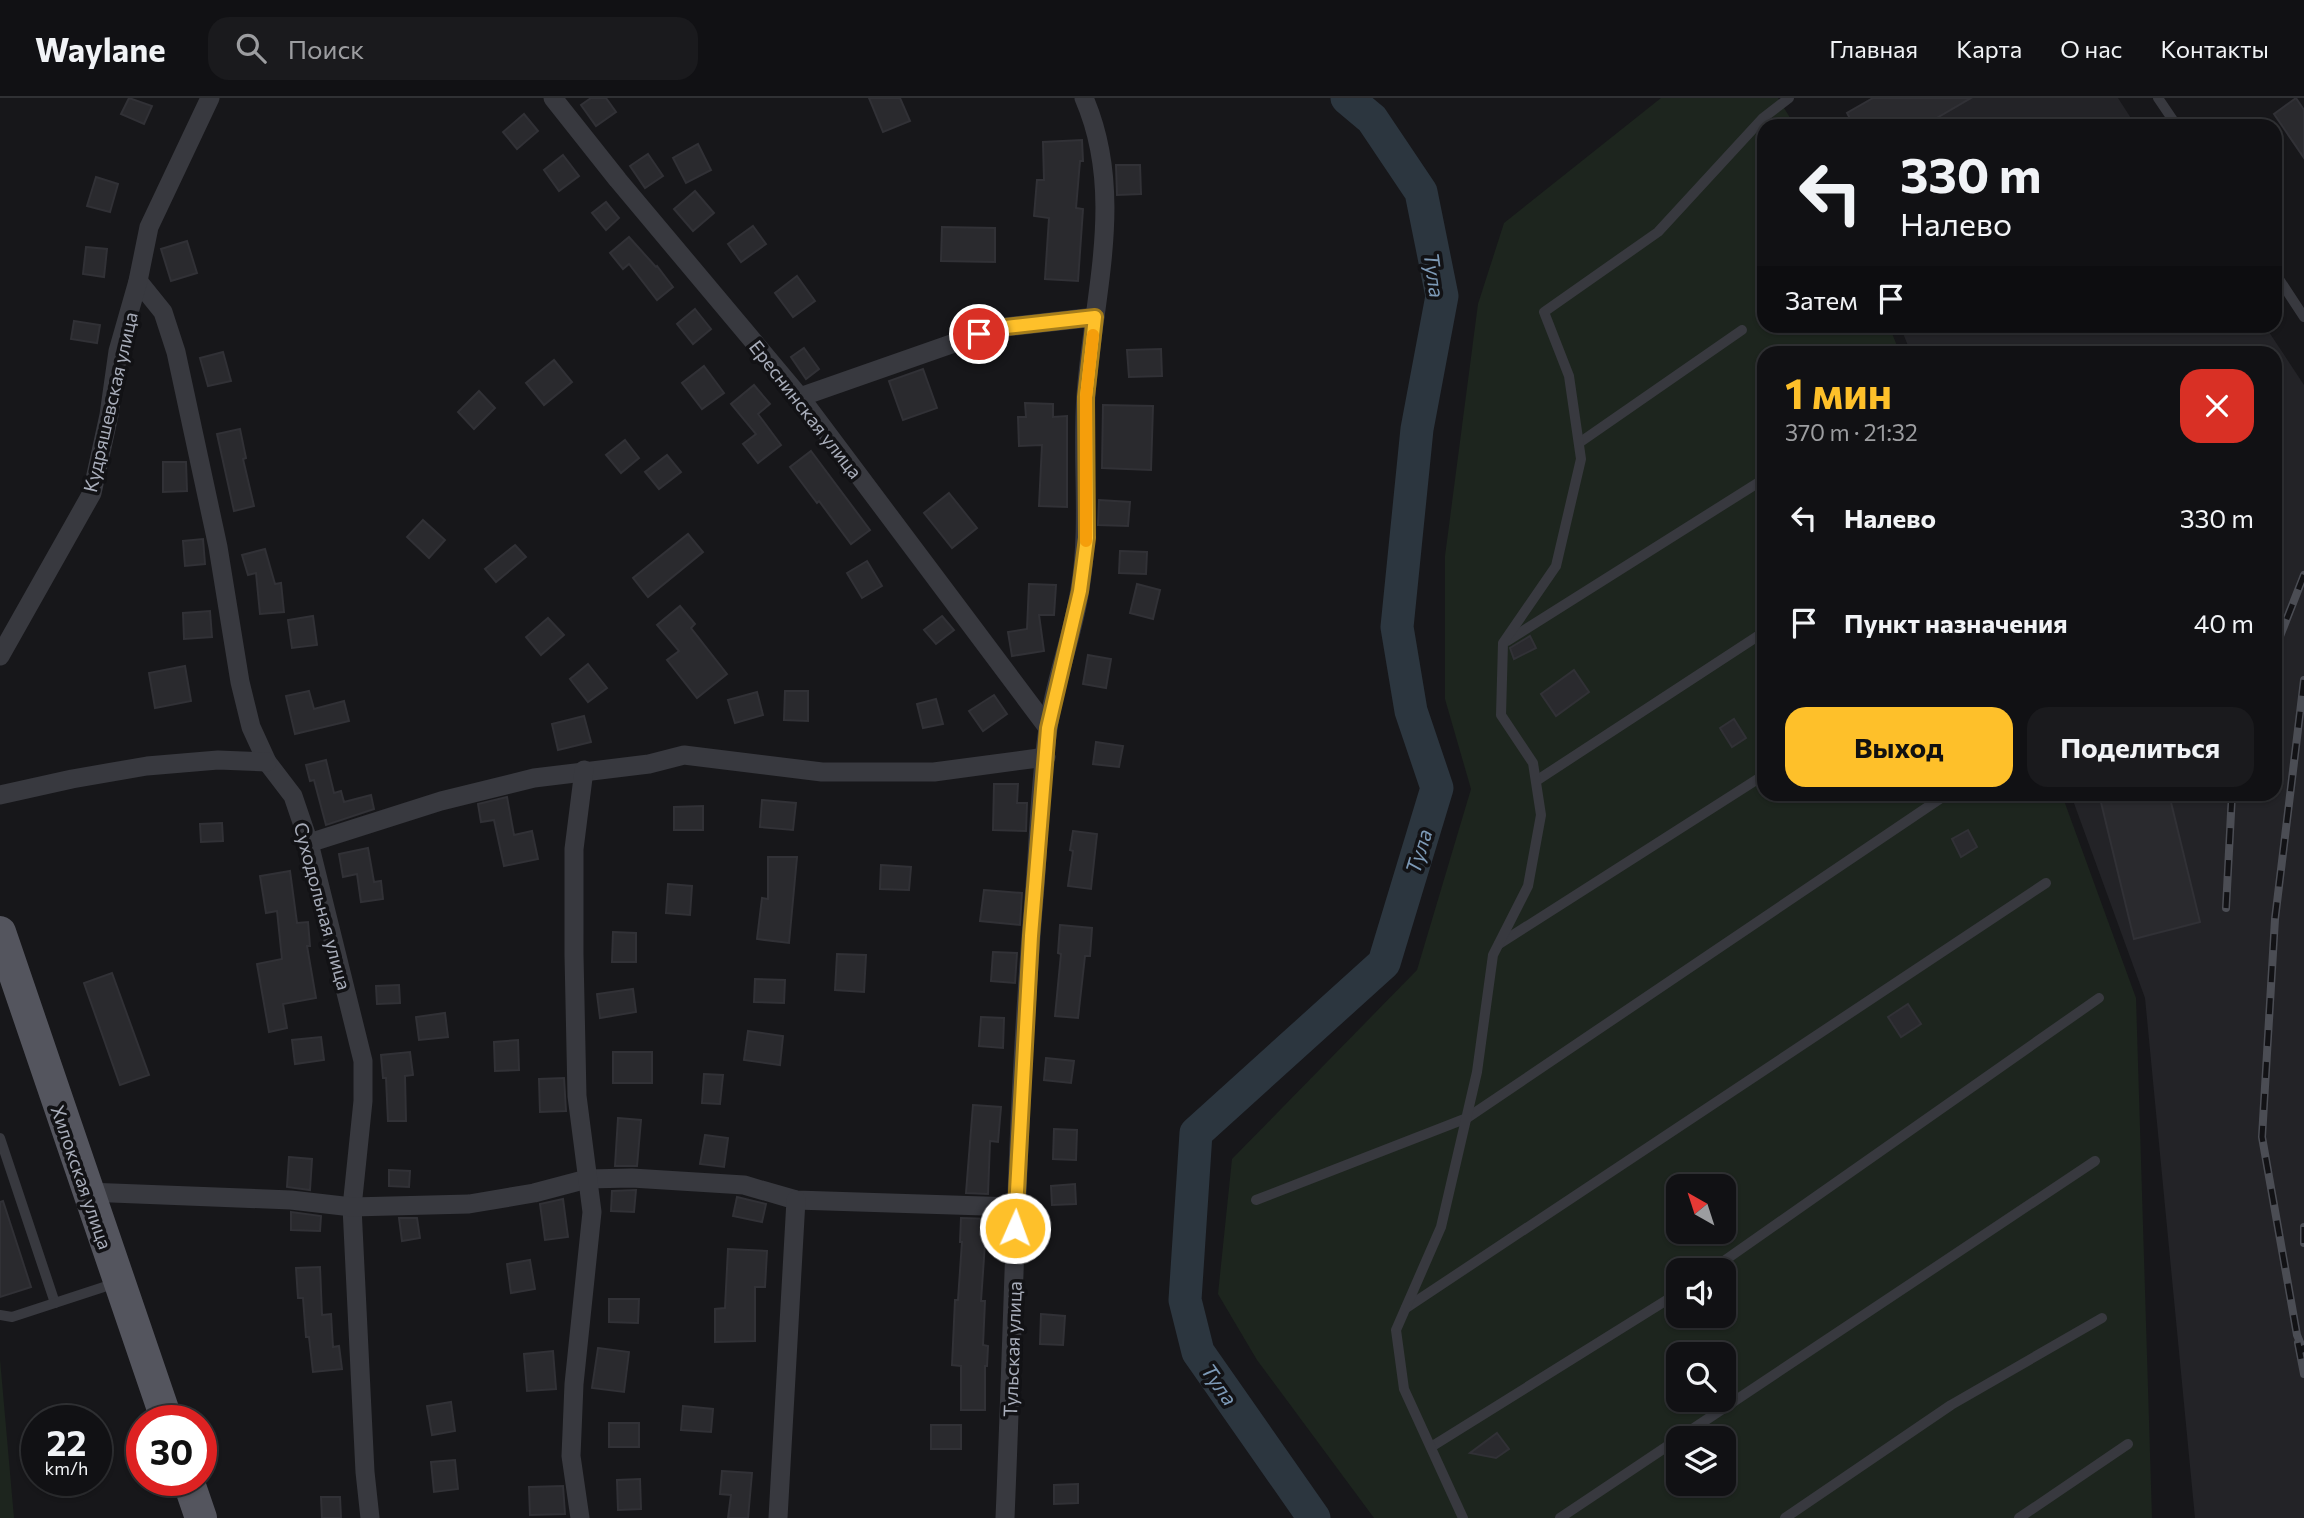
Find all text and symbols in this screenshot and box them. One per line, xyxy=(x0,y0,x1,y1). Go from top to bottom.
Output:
search box xyxy=(208,17,698,80)
text: Waylane xyxy=(35,28,166,69)
icon: search xyxy=(232,29,270,67)
text: Поиск xyxy=(288,33,364,64)
text: Главная xyxy=(1829,34,1918,63)
text: Карта xyxy=(1956,34,2022,63)
text: О нас xyxy=(2060,34,2122,63)
text: Контакты xyxy=(2160,34,2269,63)
text: 330 m xyxy=(1900,143,2041,203)
icon: left xyxy=(1785,147,1876,238)
text: Налево xyxy=(1900,203,2012,243)
water label: Тула xyxy=(1419,251,1451,299)
icon: arrive xyxy=(1872,280,1910,318)
text: Затем xyxy=(1785,284,1858,315)
pin xyxy=(949,304,1009,364)
street label: Кудряшевская улица xyxy=(78,310,142,494)
icon: arrive xyxy=(960,315,998,353)
street label: Ереснинская улица xyxy=(745,335,867,483)
text: 1 мин xyxy=(1785,366,1892,418)
button: close xyxy=(2180,369,2254,443)
text: 370 m · 21:32 xyxy=(1785,418,1918,446)
icon: left xyxy=(1785,499,1823,537)
text: Налево xyxy=(1844,502,1936,533)
text: 330 m xyxy=(2180,502,2254,533)
icon: arrive xyxy=(1785,604,1823,642)
text: Пункт назначения xyxy=(1844,607,2068,638)
text: 40 m xyxy=(2194,607,2254,638)
button: Выход xyxy=(1785,707,2013,787)
button: Поделиться xyxy=(2027,707,2254,787)
street label: Суходольная улица xyxy=(290,820,356,992)
water label: Тула xyxy=(1399,826,1437,876)
street label: Хилокская улица xyxy=(47,1102,117,1252)
north arrow xyxy=(1666,1174,1736,1244)
map controls xyxy=(1666,1174,1736,1496)
position arrow xyxy=(978,1191,1052,1265)
button: sound xyxy=(1666,1258,1736,1328)
street label: Тульская улица xyxy=(998,1281,1026,1417)
button: search xyxy=(1666,1342,1736,1412)
water label: Тула xyxy=(1197,1358,1243,1410)
speed limit sign: 30 xyxy=(126,1405,217,1496)
text: 22 xyxy=(47,1420,86,1463)
button: layers xyxy=(1666,1426,1736,1496)
text: km/h xyxy=(45,1457,88,1479)

